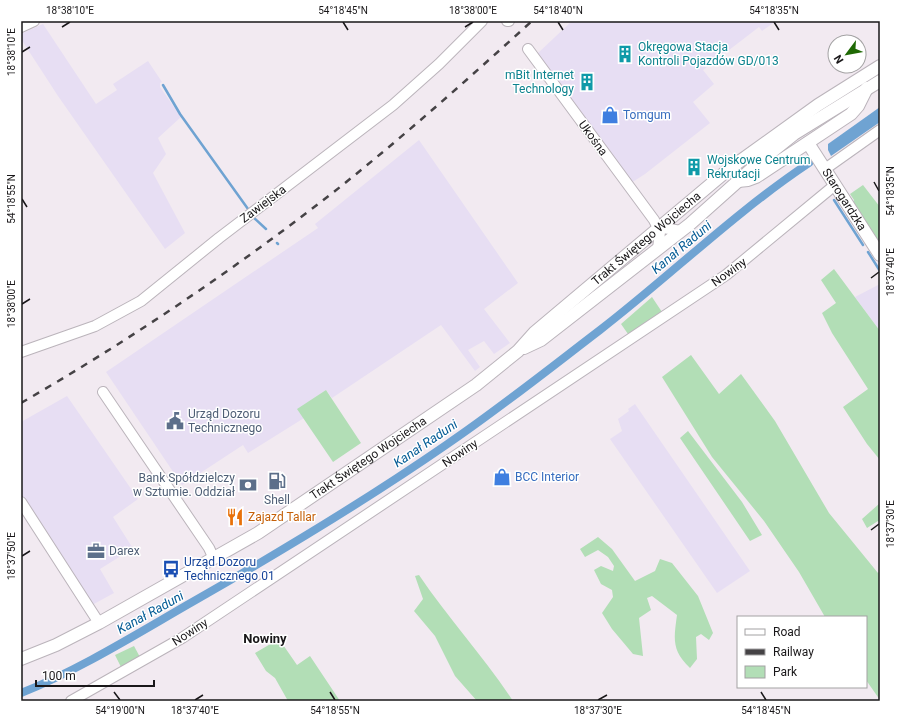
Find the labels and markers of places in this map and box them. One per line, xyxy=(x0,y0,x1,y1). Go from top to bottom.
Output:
place label: Okręgowa Stacja Kontroli Pojazdów GD/013 xyxy=(638,40,779,68)
building icon: Okręgowa Stacja Kontroli Pojazdów GD/013 xyxy=(615,44,635,64)
place label: mBit Internet Technology xyxy=(505,68,574,96)
building icon: mBit Internet Technology xyxy=(577,72,597,92)
shop icon: Tomgum xyxy=(600,105,620,125)
place label: Tomgum xyxy=(623,108,671,122)
place label: Wojskowe Centrum Rekrutacji xyxy=(707,153,811,181)
building icon: Wojskowe Centrum Rekrutacji xyxy=(684,157,704,177)
place label: Urząd Dozoru Technicznego xyxy=(188,407,262,435)
public building icon: Urząd Dozoru Technicznego xyxy=(165,411,185,431)
shop icon: BCC Interior xyxy=(492,467,512,487)
place label: BCC Interior xyxy=(515,470,579,484)
place label: Bank Spółdzielczy w Sztumie. Oddział xyxy=(133,471,236,499)
fuel station icon: Shell xyxy=(267,471,287,491)
bank icon: Bank Spółdzielczy w Sztumie. Oddział xyxy=(238,475,258,495)
place label: Shell xyxy=(264,493,290,507)
restaurant icon: Zajazd Tallar xyxy=(225,507,245,527)
place label: Zajazd Tallar xyxy=(248,510,316,524)
office icon: Darex xyxy=(86,541,106,561)
place label: Darex xyxy=(109,544,140,558)
place label: Urząd Dozoru Technicznego 01 xyxy=(184,555,275,583)
bus stop icon: Urząd Dozoru Technicznego 01 xyxy=(161,559,181,579)

